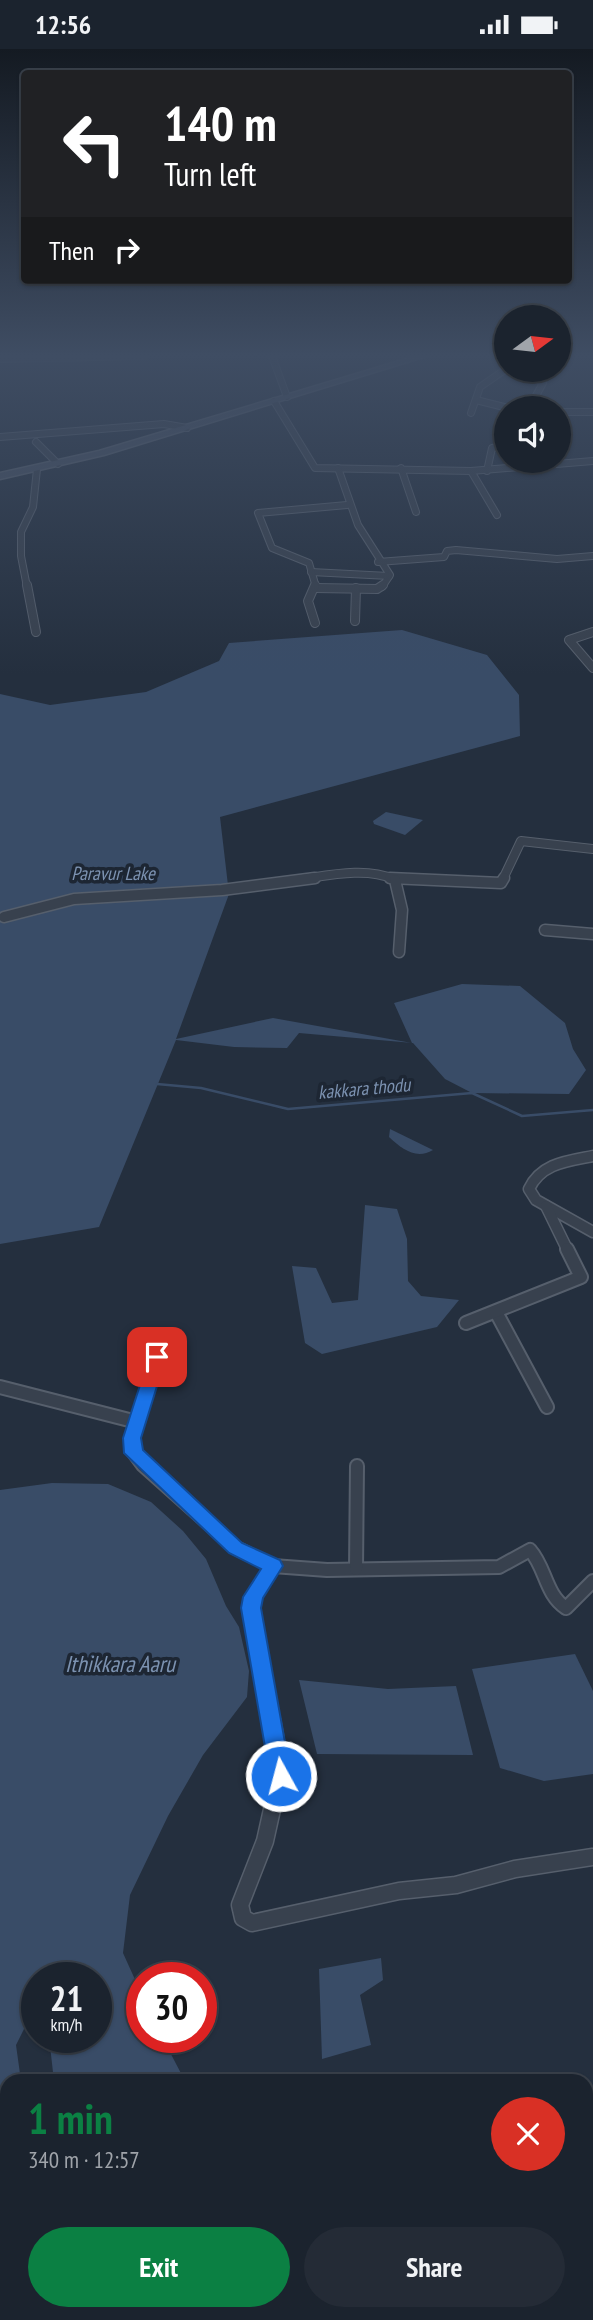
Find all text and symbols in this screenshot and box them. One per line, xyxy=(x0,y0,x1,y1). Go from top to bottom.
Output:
text: 12:56 xyxy=(35,8,91,41)
text: 140 m xyxy=(164,91,277,155)
icon: left xyxy=(49,98,140,189)
text: Turn left xyxy=(164,153,256,195)
icon: right xyxy=(108,231,146,269)
text: Then xyxy=(49,234,94,267)
north arrow xyxy=(494,305,570,381)
map controls xyxy=(494,305,571,473)
button: sound xyxy=(494,396,571,473)
water label: Paravur Lake xyxy=(71,861,156,885)
water label: kakkara thodu xyxy=(317,1072,413,1104)
pin xyxy=(127,1327,187,1387)
icon: arrive xyxy=(138,1338,176,1376)
water label: Ithikkara Aaru xyxy=(65,1649,177,1678)
position arrow xyxy=(244,1739,318,1813)
speed limit sign: 30 xyxy=(126,1962,217,2053)
text: 21 xyxy=(50,1975,83,2021)
text: km/h xyxy=(51,2013,82,2036)
text: 1 min xyxy=(28,2091,113,2146)
button: close xyxy=(491,2097,565,2171)
text: 340 m · 12:57 xyxy=(28,2145,140,2174)
button: Exit xyxy=(28,2227,290,2307)
button: Share xyxy=(304,2227,565,2307)

